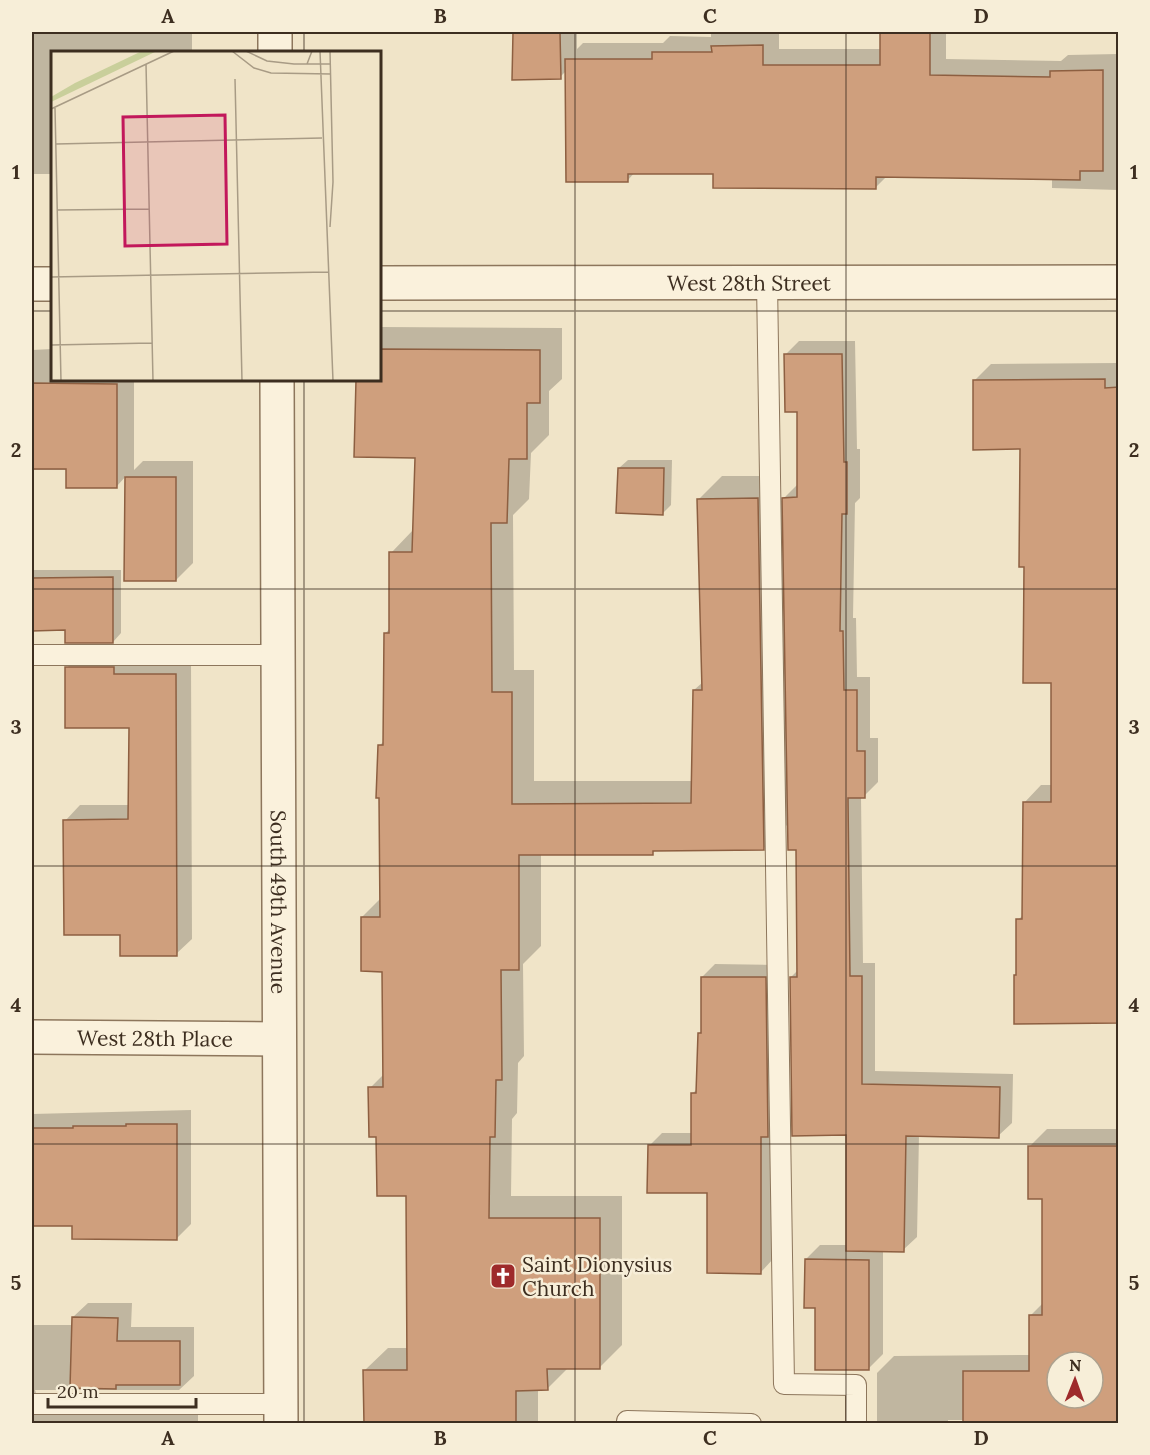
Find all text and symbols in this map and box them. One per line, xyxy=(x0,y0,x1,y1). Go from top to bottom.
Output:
text: A xyxy=(161,3,175,28)
text: B xyxy=(433,3,447,28)
text: C xyxy=(703,3,717,28)
text: D xyxy=(973,3,989,28)
inset map xyxy=(51,51,381,381)
text: 1 xyxy=(12,159,20,184)
text: 1 xyxy=(1130,159,1138,184)
street label: West 28th Street xyxy=(667,269,832,296)
text: 2 xyxy=(11,437,21,462)
text: 2 xyxy=(1129,437,1139,462)
text: 3 xyxy=(10,714,22,739)
text: 3 xyxy=(1128,714,1140,739)
street label: South 49th Avenue xyxy=(265,810,293,994)
text: 4 xyxy=(11,992,22,1017)
text: 4 xyxy=(1129,992,1140,1017)
street label: West 28th Place xyxy=(77,1024,233,1052)
place label: Saint Dionysius Church xyxy=(522,1251,672,1302)
church icon: Saint Dionysius Church xyxy=(488,1261,518,1291)
text: 5 xyxy=(11,1270,22,1295)
text: 5 xyxy=(1129,1270,1140,1295)
north arrow xyxy=(1045,1350,1105,1410)
text: N xyxy=(1069,1355,1082,1375)
scale bar xyxy=(48,1371,196,1409)
text: 20 m xyxy=(57,1380,99,1403)
text: A xyxy=(161,1425,175,1450)
text: B xyxy=(433,1425,447,1450)
text: C xyxy=(703,1425,717,1450)
text: D xyxy=(973,1425,989,1450)

